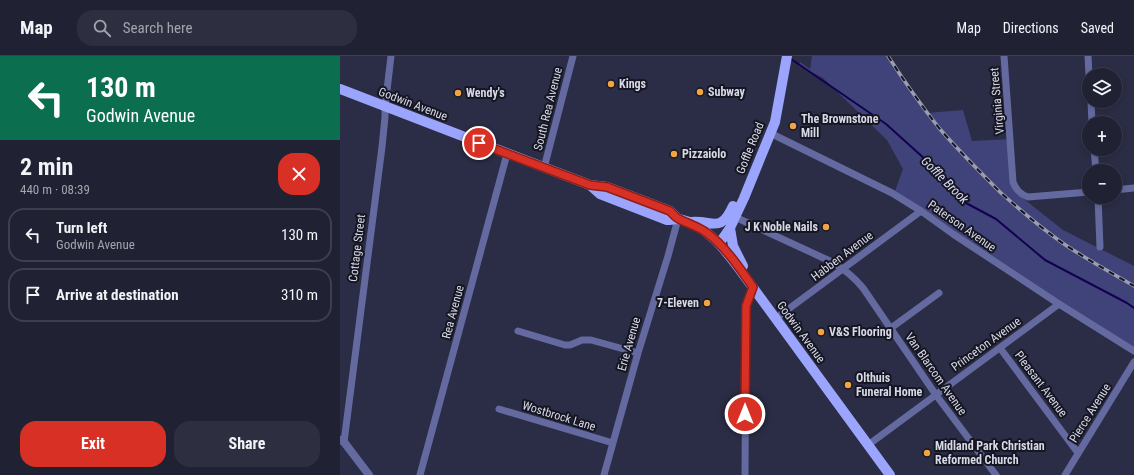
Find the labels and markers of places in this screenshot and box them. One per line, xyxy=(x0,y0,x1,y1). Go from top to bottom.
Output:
place label: Kings xyxy=(619,77,647,91)
marker: Kings xyxy=(606,79,616,89)
place label: Subway xyxy=(708,85,745,99)
place label: Wendy's xyxy=(466,86,505,100)
marker: Subway xyxy=(695,87,705,97)
marker: Wendy's xyxy=(453,88,463,98)
place label: The Brownstone Mill xyxy=(801,112,879,140)
marker: The Brownstone Mill xyxy=(788,121,798,131)
pin xyxy=(462,126,496,160)
place label: Pizzaiolo xyxy=(682,147,726,161)
marker: Pizzaiolo xyxy=(669,149,679,159)
place label: J K Noble Nails xyxy=(745,220,819,234)
marker: J K Noble Nails xyxy=(821,222,831,232)
place label: 7-Eleven xyxy=(657,296,699,310)
marker: 7-Eleven xyxy=(702,298,712,308)
place label: V&S Flooring xyxy=(829,325,892,339)
marker: V&S Flooring xyxy=(816,327,826,337)
place label: Olthuis Funeral Home xyxy=(856,371,923,399)
marker: Olthuis Funeral Home xyxy=(843,380,853,390)
place label: Midland Park Christian Reformed Church xyxy=(935,439,1045,467)
marker: Midland Park Christian Reformed Church xyxy=(922,448,932,458)

